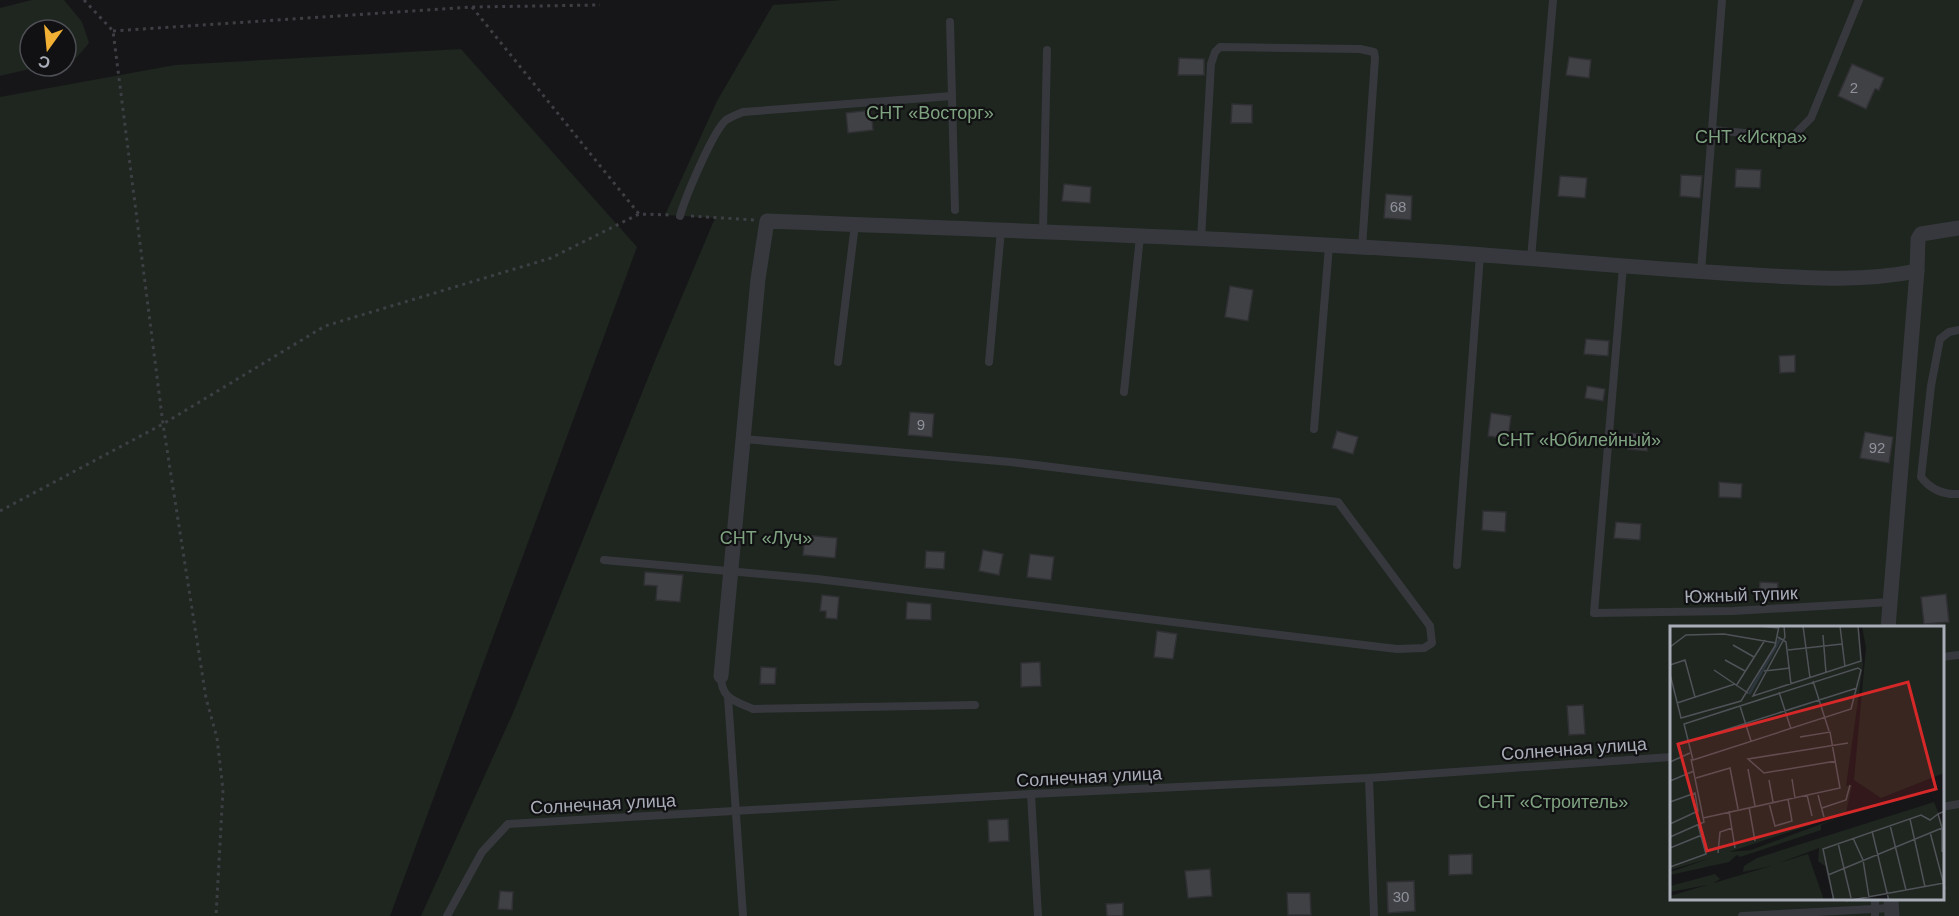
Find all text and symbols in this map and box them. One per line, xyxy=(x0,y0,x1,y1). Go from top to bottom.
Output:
north arrow xyxy=(18,18,78,78)
text: С xyxy=(36,52,52,72)
house number: 2 xyxy=(1850,79,1858,96)
park label: СНТ «Восторг» xyxy=(866,103,994,123)
park label: СНТ «Искра» xyxy=(1695,127,1807,147)
house number: 68 xyxy=(1390,198,1406,215)
house number: 9 xyxy=(917,416,925,433)
park label: СНТ «Юбилейный» xyxy=(1497,430,1661,450)
house number: 92 xyxy=(1869,439,1885,456)
park label: СНТ «Луч» xyxy=(720,528,812,548)
street label: Южный тупик xyxy=(1684,583,1798,607)
inset map xyxy=(1670,626,1944,901)
street label: Солнечная улица xyxy=(1500,734,1649,764)
street label: Солнечная улица xyxy=(1016,763,1163,791)
street label: Солнечная улица xyxy=(530,790,677,818)
park label: СНТ «Строитель» xyxy=(1478,792,1628,812)
house number: 30 xyxy=(1393,888,1409,905)

